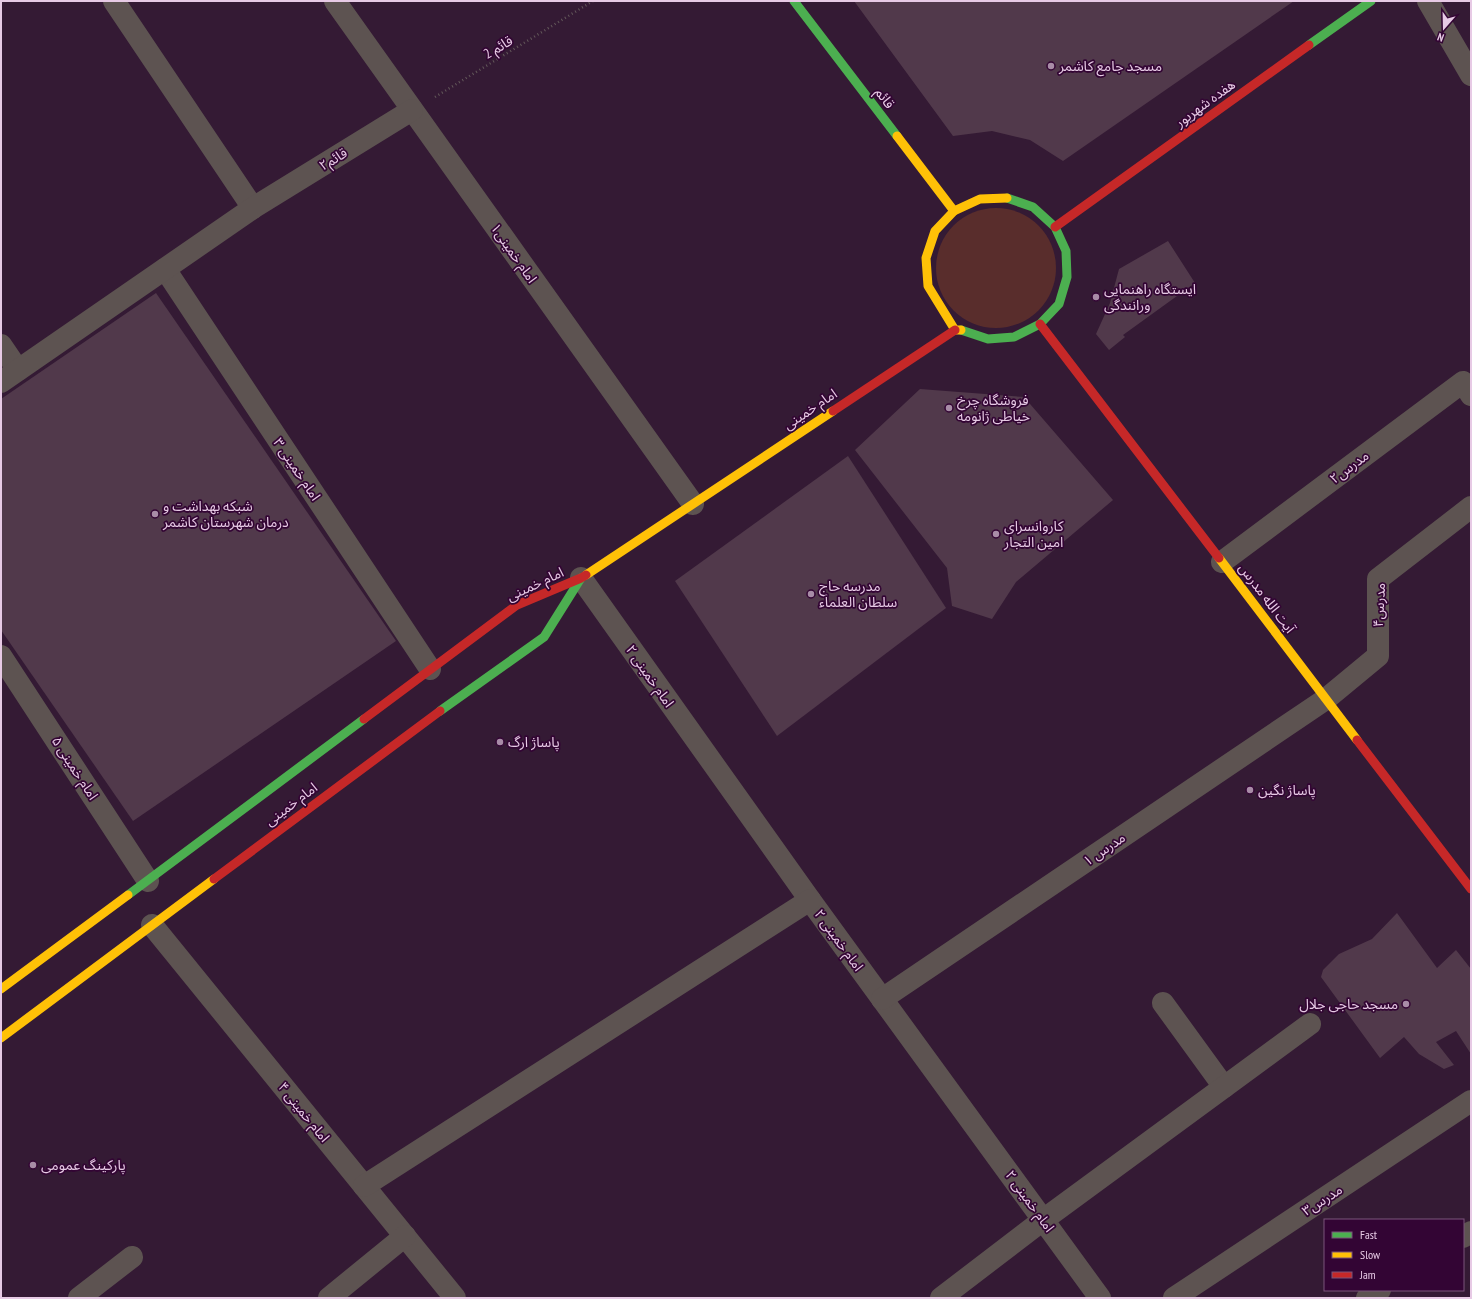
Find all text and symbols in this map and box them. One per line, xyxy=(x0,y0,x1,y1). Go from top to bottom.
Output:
north arrow xyxy=(1424,8,1464,48)
text: N xyxy=(1435,30,1446,45)
street label: قائم 2 xyxy=(480,31,517,64)
place label: مسجد جامع کاشمر xyxy=(1058,57,1162,77)
marker: مسجد جامع کاشمر xyxy=(1046,61,1056,71)
street label: هفده شهریور xyxy=(1171,75,1239,131)
street label: قائم xyxy=(870,84,899,113)
street label: قائم۲ xyxy=(316,144,352,176)
street label: امام خمینی۱ xyxy=(485,220,541,288)
place label: ایستگاه راهنمایی ورانندگی xyxy=(1104,280,1196,314)
marker: ایستگاه راهنمایی ورانندگی xyxy=(1091,292,1101,302)
street label: امام خمینی xyxy=(780,384,842,435)
place label: فروشگاه چرخ خیاطی ژانومه xyxy=(957,391,1030,425)
marker: فروشگاه چرخ خیاطی ژانومه xyxy=(944,403,954,413)
street label: امام خمینی ۳ xyxy=(268,434,325,505)
street label: مدرس۲ xyxy=(1326,446,1372,488)
place label: شبکه بهداشت و درمان شهرستان کاشمر xyxy=(162,497,289,531)
marker: شبکه بهداشت و درمان شهرستان کاشمر xyxy=(150,509,160,519)
place label: کاروانسرای امین التجار xyxy=(1003,517,1064,551)
marker: کاروانسرای امین التجار xyxy=(991,529,1001,539)
street label: آیت الله مدرس xyxy=(1235,559,1300,637)
street label: امام خمینی xyxy=(503,563,567,607)
place label: مدرسه حاج سلطان العلماء xyxy=(819,577,897,611)
street label: مدرس۴ xyxy=(1369,582,1389,628)
marker: مدرسه حاج سلطان العلماء xyxy=(806,589,816,599)
street label: امام خمینی ۲ xyxy=(620,641,678,712)
street label: امام خمینی ۵ xyxy=(46,733,102,804)
place label: پاساژ ارگ xyxy=(508,733,560,752)
marker: پاساژ ارگ xyxy=(495,737,505,747)
street label: امام خمینی xyxy=(261,778,322,831)
place label: پاساژ نگین xyxy=(1258,781,1316,800)
marker: پاساژ نگین xyxy=(1245,785,1255,795)
street label: مدرس ۱ xyxy=(1079,828,1129,870)
street label: امام خمینی ۲ xyxy=(809,906,867,976)
place label: مسجد حاجی جلال xyxy=(1299,995,1398,1013)
marker: مسجد حاجی جلال xyxy=(1401,999,1411,1009)
street label: امام خمینی ۴ xyxy=(273,1078,334,1147)
place label: پارکینگ عمومی xyxy=(41,1156,126,1175)
marker: پارکینگ عمومی xyxy=(28,1160,38,1170)
street label: امام خمینی ۲ xyxy=(1000,1167,1058,1237)
street label: مدرس۳ xyxy=(1298,1180,1346,1220)
legend xyxy=(1324,1219,1464,1291)
text: Fast xyxy=(1360,1227,1378,1242)
text: Slow xyxy=(1360,1247,1381,1262)
text: Jam xyxy=(1359,1267,1376,1282)

